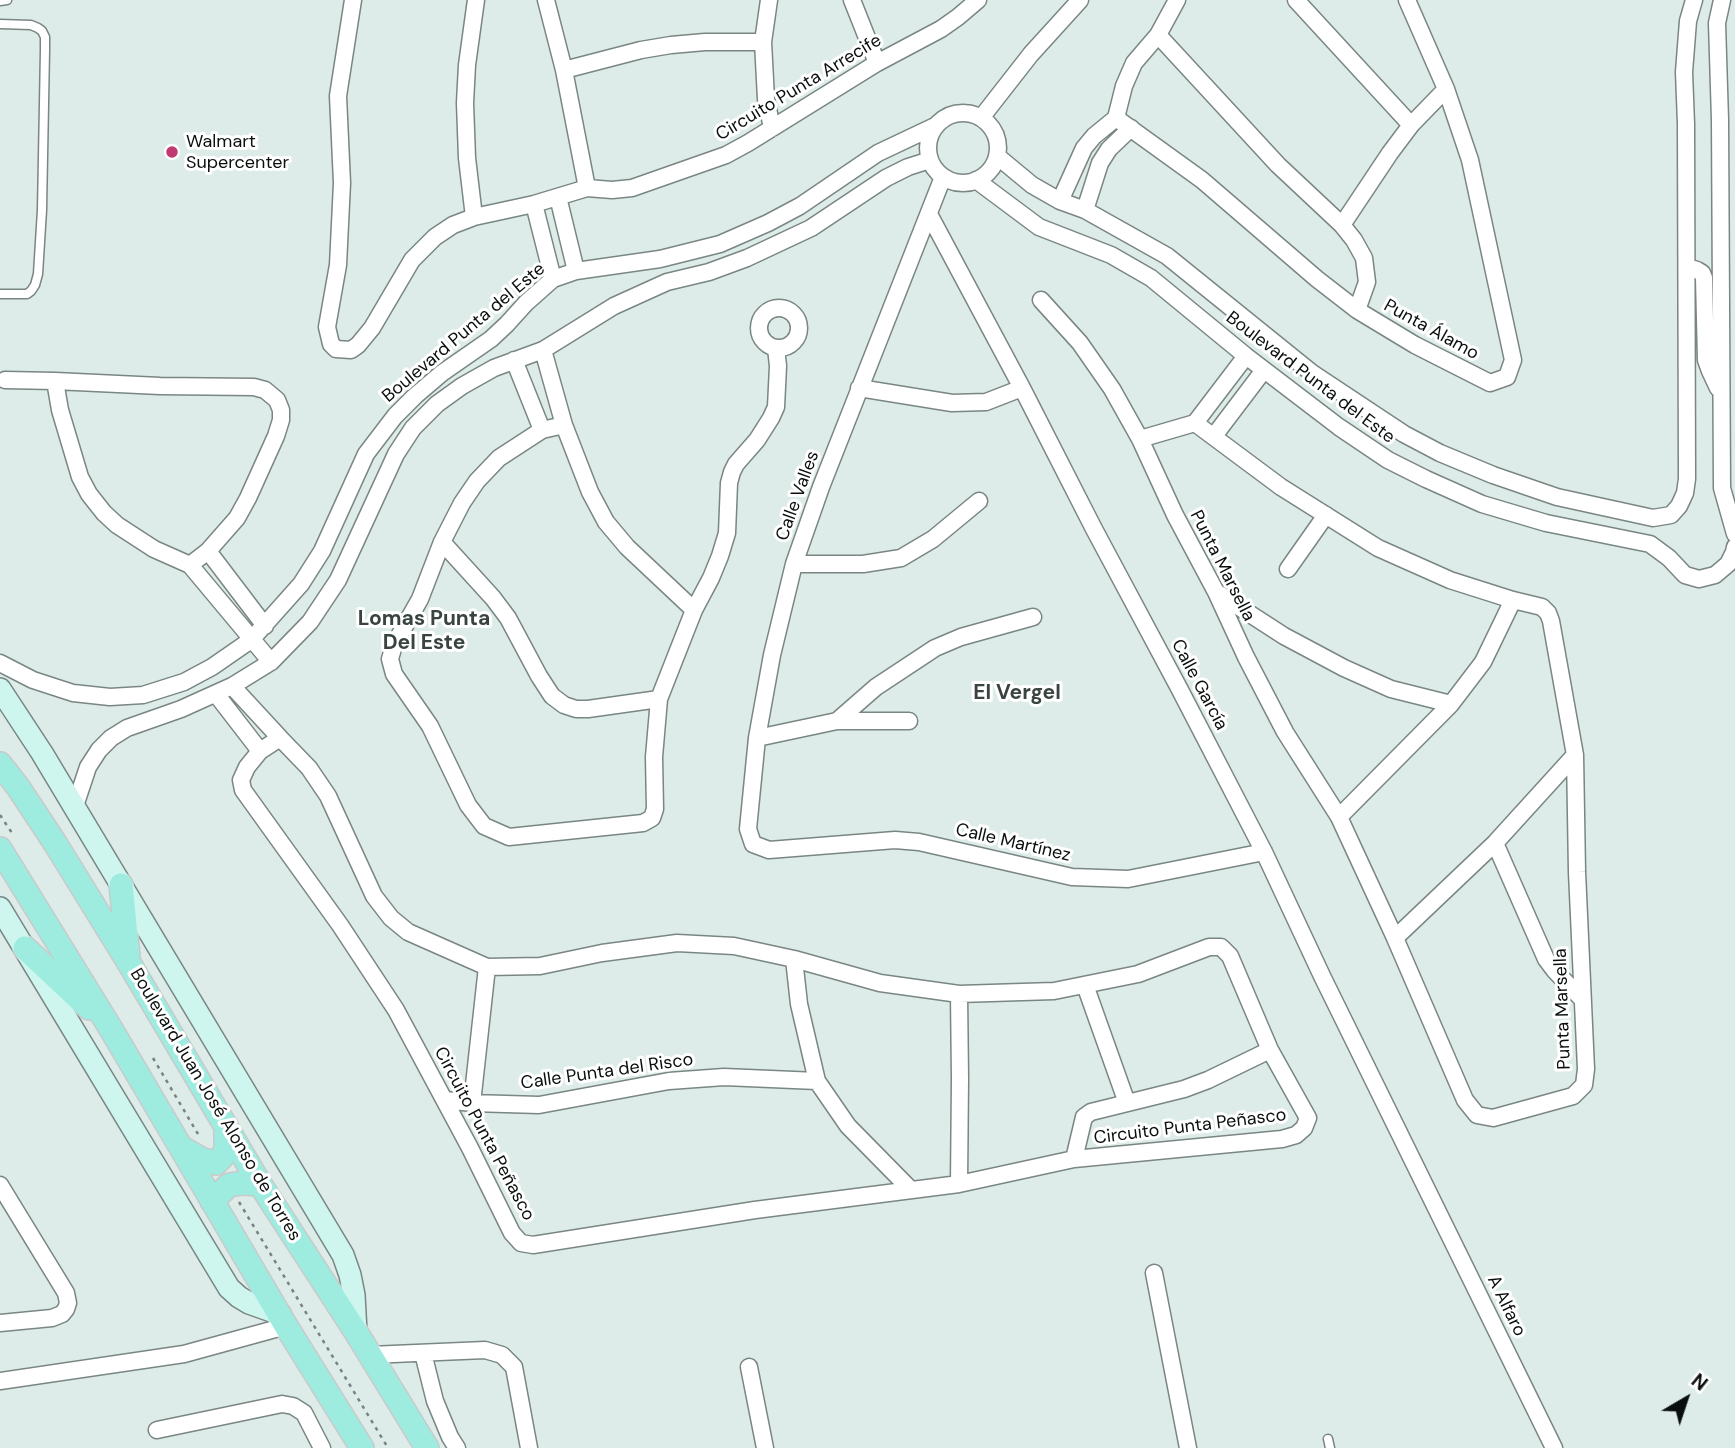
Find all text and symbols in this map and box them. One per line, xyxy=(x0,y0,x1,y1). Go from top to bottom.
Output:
street label: Circuito Punta Arrecife xyxy=(712,30,886,146)
place label: Walmart Supercenter xyxy=(186,131,289,174)
marker: Walmart Supercenter xyxy=(164,144,180,160)
street label: Boulevard Punta del Este xyxy=(378,259,550,407)
street label: Punta Álamo xyxy=(1380,295,1482,365)
street label: Boulevard Punta del Este xyxy=(1221,307,1399,449)
street label: Calle Valles xyxy=(772,448,824,544)
street label: Punta Marsella xyxy=(1185,507,1259,625)
district label: Lomas Punta Del Este xyxy=(358,606,490,656)
street label: Calle García xyxy=(1166,636,1232,734)
district label: El Vergel xyxy=(973,680,1061,706)
street label: Calle Martínez xyxy=(953,819,1073,867)
street label: Punta Marsella xyxy=(1550,948,1576,1070)
street label: Boulevard Juan José Alonso de Torres xyxy=(125,965,305,1245)
street label: Circuito Punta Peñasco xyxy=(429,1043,539,1225)
street label: Calle Punta del Risco xyxy=(519,1049,695,1095)
street label: Circuito Punta Peñasco xyxy=(1093,1104,1287,1150)
street label: A Alfaro xyxy=(1482,1272,1530,1340)
north arrow xyxy=(1651,1364,1721,1434)
text: N xyxy=(1686,1368,1713,1396)

